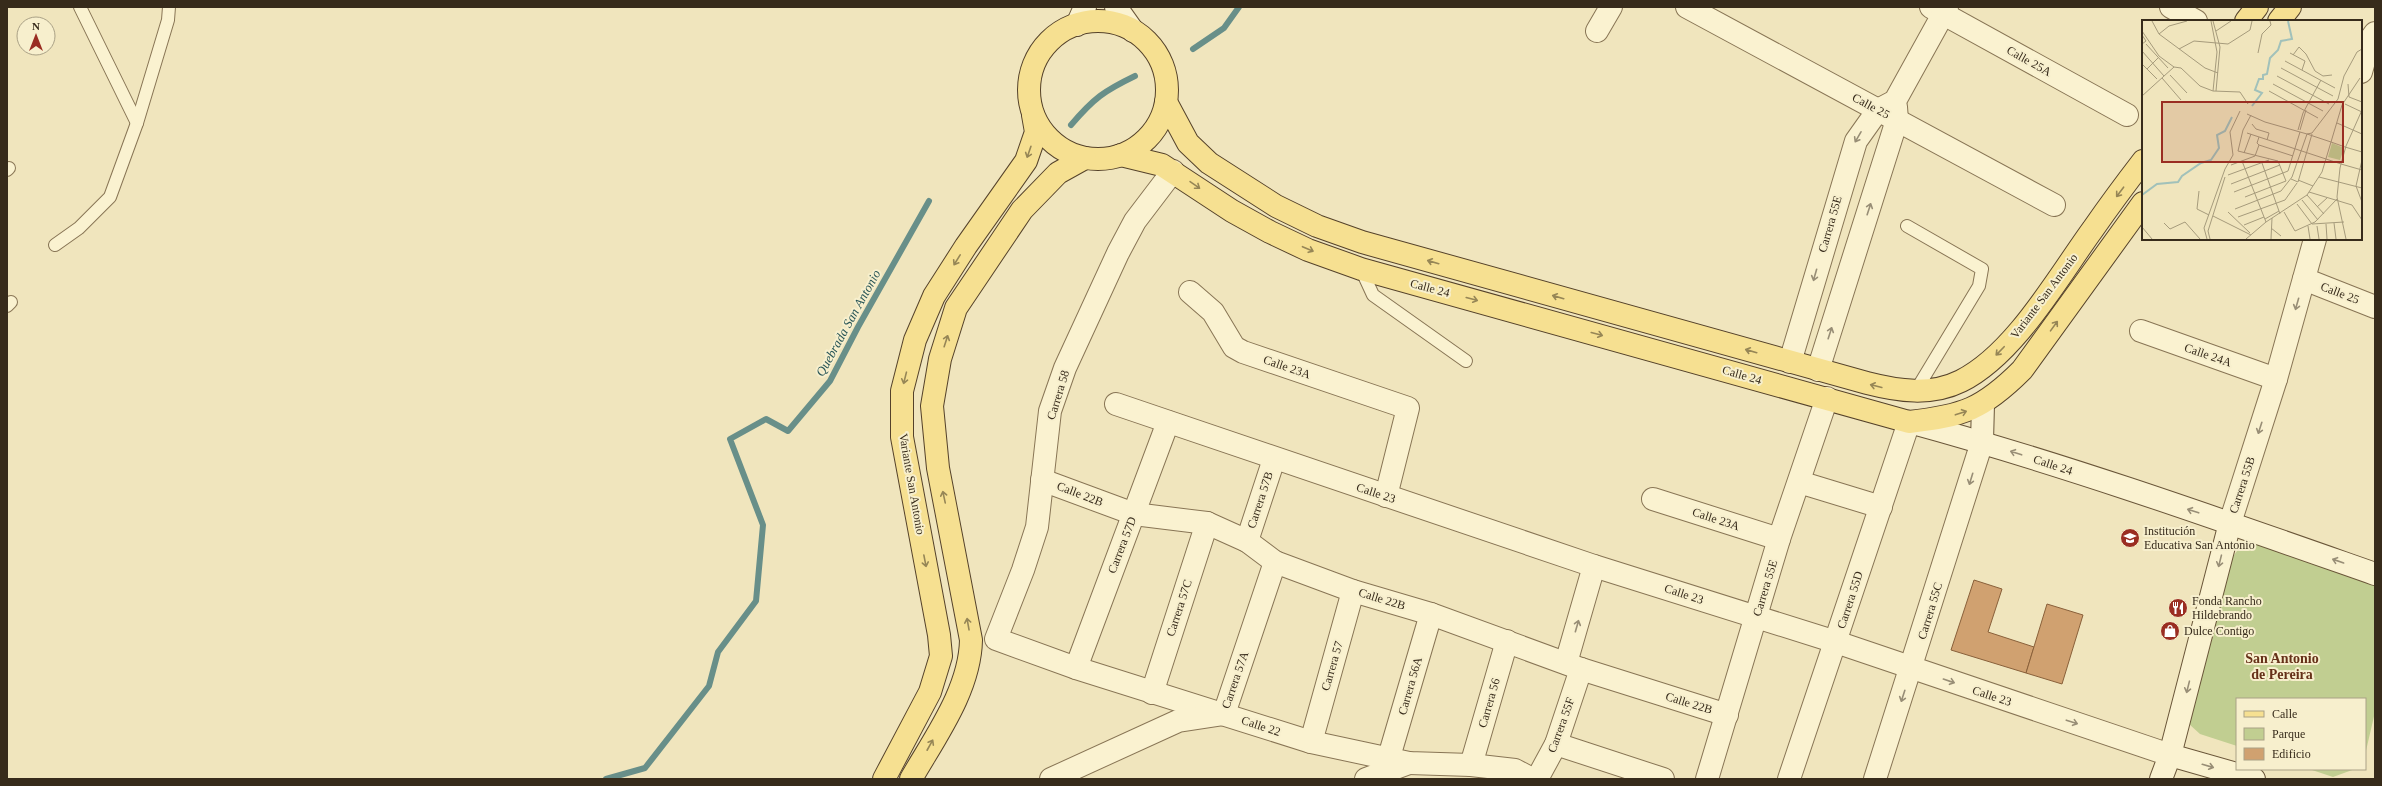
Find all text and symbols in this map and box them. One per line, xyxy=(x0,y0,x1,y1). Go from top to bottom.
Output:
north arrow xyxy=(16,16,56,56)
text: N xyxy=(32,20,40,32)
inset map xyxy=(2142,20,2362,240)
street label: Calle 25A xyxy=(2004,43,2054,79)
street label: Calle 25 xyxy=(1850,90,1892,122)
one-way arrow xyxy=(1854,131,1862,143)
one-way arrow xyxy=(1025,146,1033,158)
one-way arrow xyxy=(1189,181,1200,189)
one-way arrow xyxy=(2116,186,2124,197)
street label: Carrera 55E xyxy=(1815,194,1845,254)
one-way arrow xyxy=(1866,202,1873,215)
one-way arrow xyxy=(1301,246,1313,254)
street label: Variante San Antonio xyxy=(2008,251,2080,341)
one-way arrow xyxy=(953,254,961,265)
one-way arrow xyxy=(1427,258,1440,265)
water label: Quebrada San Antonio xyxy=(812,267,884,379)
one-way arrow xyxy=(1811,268,1818,281)
street label: Calle 24 xyxy=(1409,276,1451,300)
street label: Calle 25 xyxy=(2319,279,2361,307)
one-way arrow xyxy=(1552,293,1565,300)
one-way arrow xyxy=(1465,296,1478,304)
one-way arrow xyxy=(2293,297,2300,310)
one-way arrow xyxy=(2050,321,2058,332)
one-way arrow xyxy=(1827,326,1834,339)
one-way arrow xyxy=(1591,331,1604,338)
one-way arrow xyxy=(942,336,950,348)
street label: Calle 24A xyxy=(2183,340,2234,370)
one-way arrow xyxy=(1745,346,1758,354)
one-way arrow xyxy=(1995,346,2005,356)
street label: Calle 23A xyxy=(1262,352,1313,382)
street label: Calle 24 xyxy=(1721,363,1763,387)
street label: Carrera 58 xyxy=(1044,369,1072,421)
one-way arrow xyxy=(901,371,909,384)
one-way arrow xyxy=(1870,381,1883,389)
one-way arrow xyxy=(1955,409,1968,416)
one-way arrow xyxy=(2256,421,2263,434)
street label: Variante San Antonio xyxy=(896,432,928,536)
one-way arrow xyxy=(2010,449,2023,456)
street label: Calle 24 xyxy=(2032,452,2074,478)
street label: Carrera 55B xyxy=(2226,455,2258,515)
street label: Carrera 57B xyxy=(1244,470,1276,530)
one-way arrow xyxy=(1967,472,1974,485)
street label: Calle 22B xyxy=(1055,479,1105,509)
street label: Calle 23 xyxy=(1355,480,1397,506)
one-way arrow xyxy=(939,491,947,504)
street label: Calle 23A xyxy=(1691,505,1742,533)
one-way arrow xyxy=(2186,507,2199,514)
street label: Carrera 57D xyxy=(1105,514,1139,575)
place label: Institución Educativa San Antonio xyxy=(2144,524,2255,552)
school or university icon: Institución Educativa San Antonio xyxy=(2119,527,2141,549)
one-way arrow xyxy=(922,554,930,567)
one-way arrow xyxy=(2216,554,2223,567)
one-way arrow xyxy=(2333,557,2345,565)
street label: Carrera 55E xyxy=(1750,558,1780,618)
street label: Carrera 55D xyxy=(1834,569,1866,631)
street label: Carrera 57C xyxy=(1163,578,1195,638)
street label: Calle 23 xyxy=(1663,581,1705,607)
street label: Carrera 55C xyxy=(1915,581,1945,641)
street label: Calle 22B xyxy=(1357,585,1407,613)
place label: Fonda Rancho Hildebrando xyxy=(2192,594,2262,622)
restaurant icon: Fonda Rancho Hildebrando xyxy=(2167,597,2189,619)
one-way arrow xyxy=(964,618,972,631)
one-way arrow xyxy=(1574,619,1581,632)
shop icon: Dulce Contigo xyxy=(2159,620,2181,642)
place label: Dulce Contigo xyxy=(2184,624,2254,638)
street label: Carrera 57 xyxy=(1318,640,1346,692)
street label: Carrera 57A xyxy=(1219,649,1251,710)
district label: San Antonio de Pereira xyxy=(2245,651,2319,682)
street label: Carrera 56A xyxy=(1395,655,1425,717)
street label: Carrera 56 xyxy=(1475,677,1503,729)
one-way arrow xyxy=(1942,678,1954,686)
one-way arrow xyxy=(2184,680,2191,693)
street label: Calle 23 xyxy=(1971,683,2013,709)
street label: Calle 22B xyxy=(1664,689,1714,717)
one-way arrow xyxy=(1898,690,1906,702)
street label: Carrera 55F xyxy=(1545,695,1578,754)
legend xyxy=(2236,698,2366,770)
text: Calle xyxy=(2272,707,2297,721)
street label: Calle 22 xyxy=(1240,713,1282,739)
one-way arrow xyxy=(2066,719,2078,727)
text: Parque xyxy=(2272,727,2305,741)
one-way arrow xyxy=(927,739,934,751)
text: Edificio xyxy=(2272,747,2311,761)
one-way arrow xyxy=(2201,763,2214,770)

